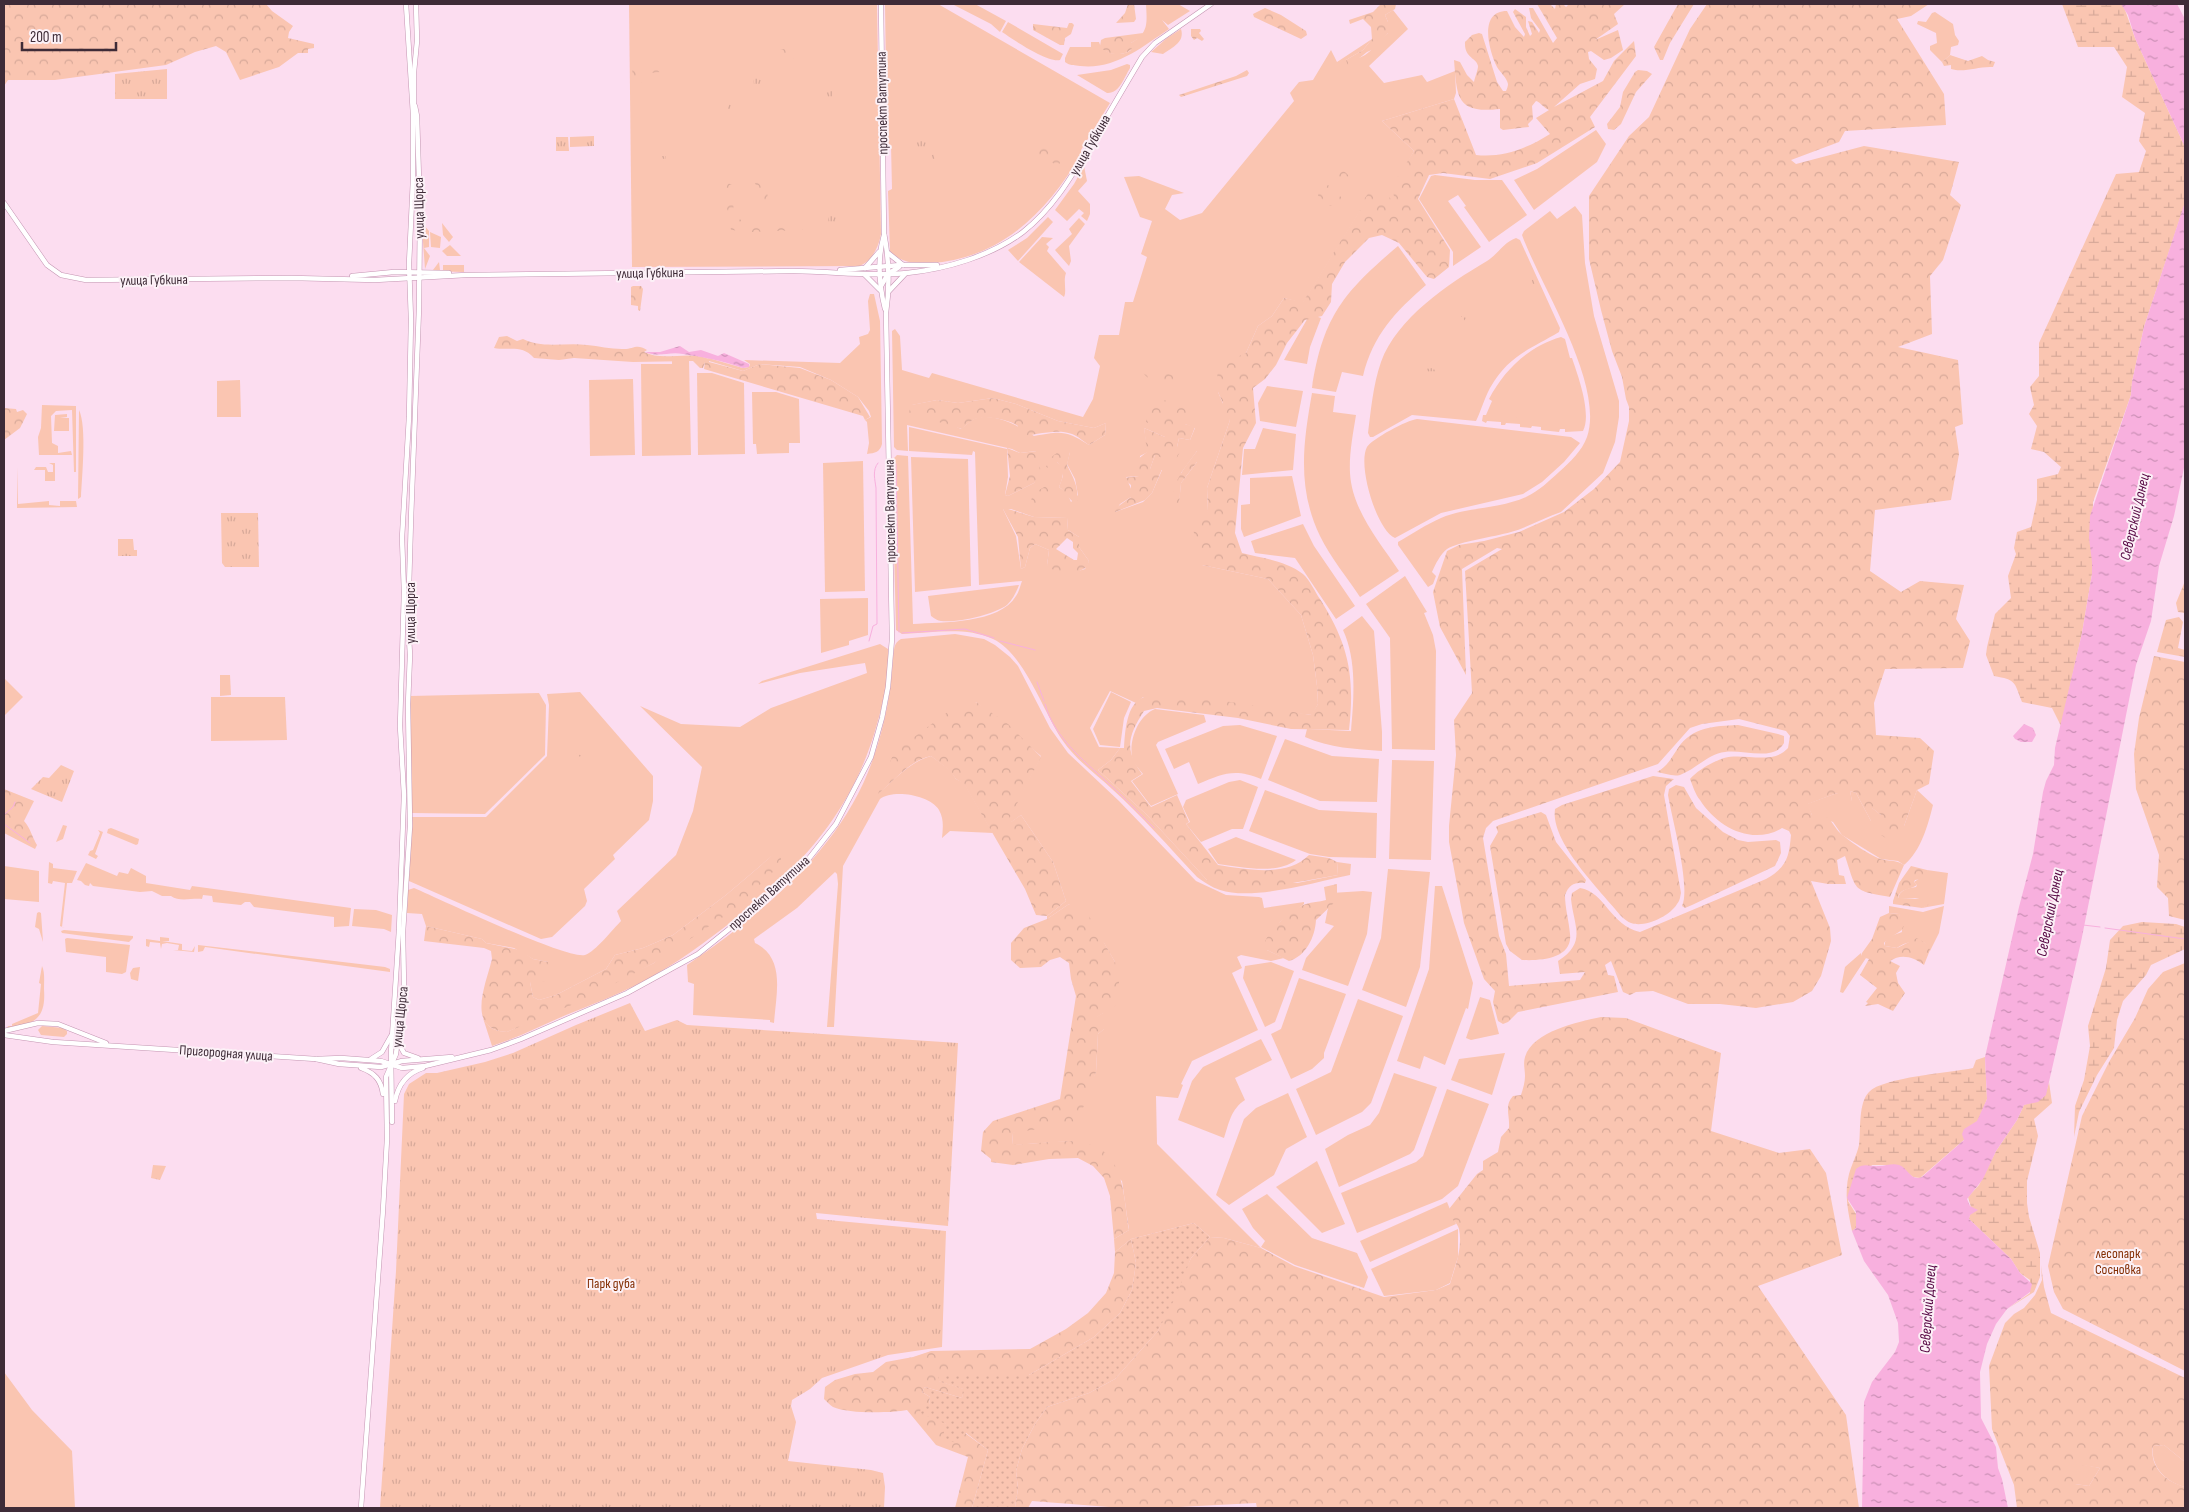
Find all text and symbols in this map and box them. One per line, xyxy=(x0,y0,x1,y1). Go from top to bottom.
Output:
scale bar xyxy=(22,20,116,52)
text: 200 m xyxy=(30,28,62,47)
street label: проспект Ватутина xyxy=(873,51,891,155)
street label: улица Губкина xyxy=(1066,112,1114,178)
street label: улица Щорса xyxy=(410,177,428,239)
street label: улица Губкина xyxy=(616,264,684,282)
street label: улица Губкина xyxy=(120,271,188,289)
street label: проспект Ватутина xyxy=(881,459,899,563)
water label: Северский Донец xyxy=(2116,471,2154,562)
street label: улица Щорса xyxy=(402,582,419,644)
street label: проспект Ватутина xyxy=(725,852,813,934)
water label: Северский Донец xyxy=(2032,867,2068,958)
street label: улица Щорса xyxy=(388,985,412,1049)
street label: Пригородная улица xyxy=(179,1041,273,1065)
park label: лесопарк Сосновка xyxy=(2095,1245,2141,1278)
water label: Северский Донец xyxy=(1915,1264,1941,1354)
park label: Парк дуба xyxy=(587,1275,635,1292)

